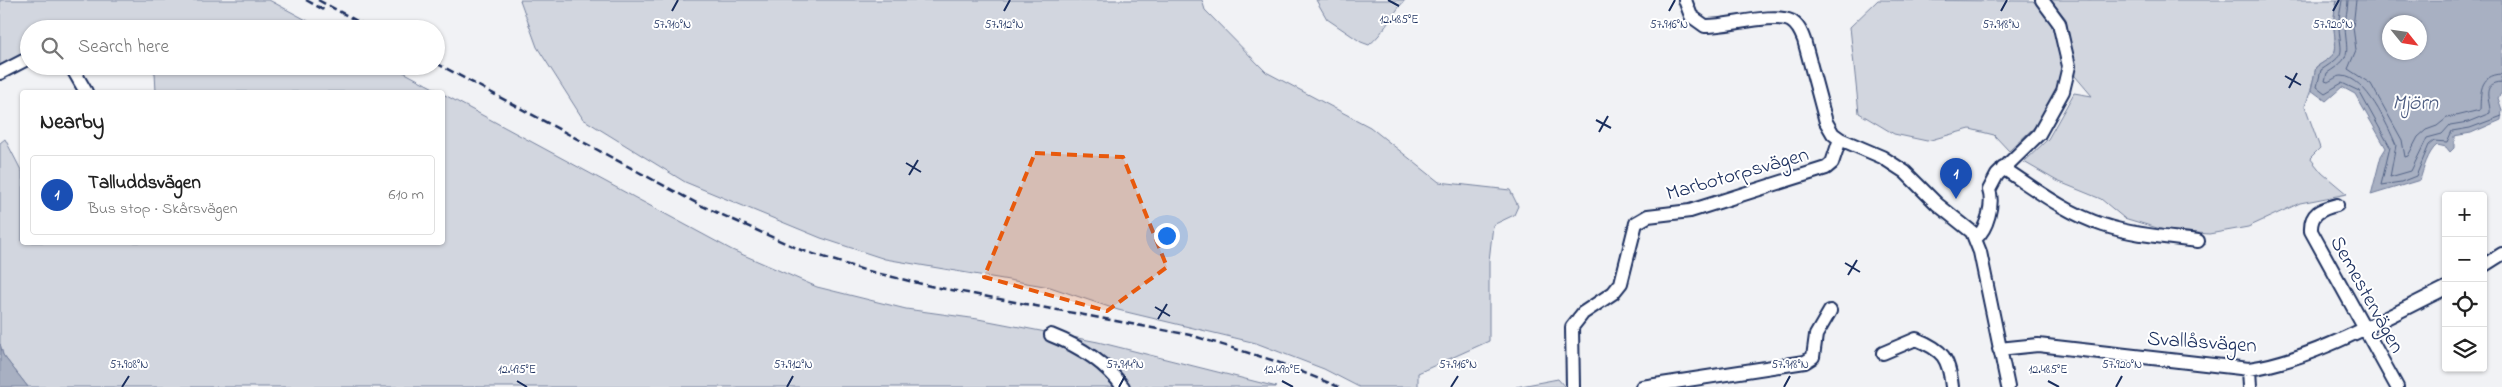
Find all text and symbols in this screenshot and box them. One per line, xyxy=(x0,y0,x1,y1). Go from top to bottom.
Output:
text: 12.485°E xyxy=(1379,11,1419,29)
north arrow xyxy=(2382,15,2427,60)
text: 57.910°N xyxy=(653,16,691,34)
text: 57.912°N xyxy=(985,16,1023,34)
text: 57.916°N xyxy=(1650,16,1688,34)
text: 57.918°N xyxy=(1982,16,2020,34)
text: 57.920°N xyxy=(2313,16,2353,34)
search box xyxy=(20,20,445,75)
icon: search xyxy=(38,34,66,62)
text: Search here xyxy=(78,34,169,61)
water label: Mjörn xyxy=(2392,88,2439,120)
text: Nearby xyxy=(40,108,104,138)
street label: Marbotorpsvägen xyxy=(1663,140,1813,212)
pin: 1 xyxy=(1940,158,1972,199)
text: Talluddsvägen xyxy=(88,170,201,197)
text: 1 xyxy=(54,183,60,207)
text: 610 m xyxy=(389,183,424,207)
map controls xyxy=(2442,192,2487,372)
button: + xyxy=(2442,192,2487,237)
text: Bus stop · Skårsvägen xyxy=(88,197,238,221)
your location xyxy=(1154,223,1180,249)
street label: Semestervägen xyxy=(2320,231,2411,360)
button: − xyxy=(2442,237,2487,282)
button: locate xyxy=(2442,282,2487,327)
street label: Svallåsvägen xyxy=(2146,324,2258,364)
button: layers xyxy=(2442,327,2487,372)
text: 57.908°N xyxy=(110,356,148,374)
text: 57.912°N xyxy=(774,356,812,374)
text: 57.914°N xyxy=(1106,356,1144,374)
text: 57.916°N xyxy=(1439,356,1477,374)
text: 57.918°N xyxy=(1771,356,1809,374)
text: 57.920°N xyxy=(2102,356,2142,374)
text: 12.495°E xyxy=(498,361,536,379)
text: 12.490°E xyxy=(1264,361,1300,379)
text: 12.485°E xyxy=(2028,361,2068,379)

